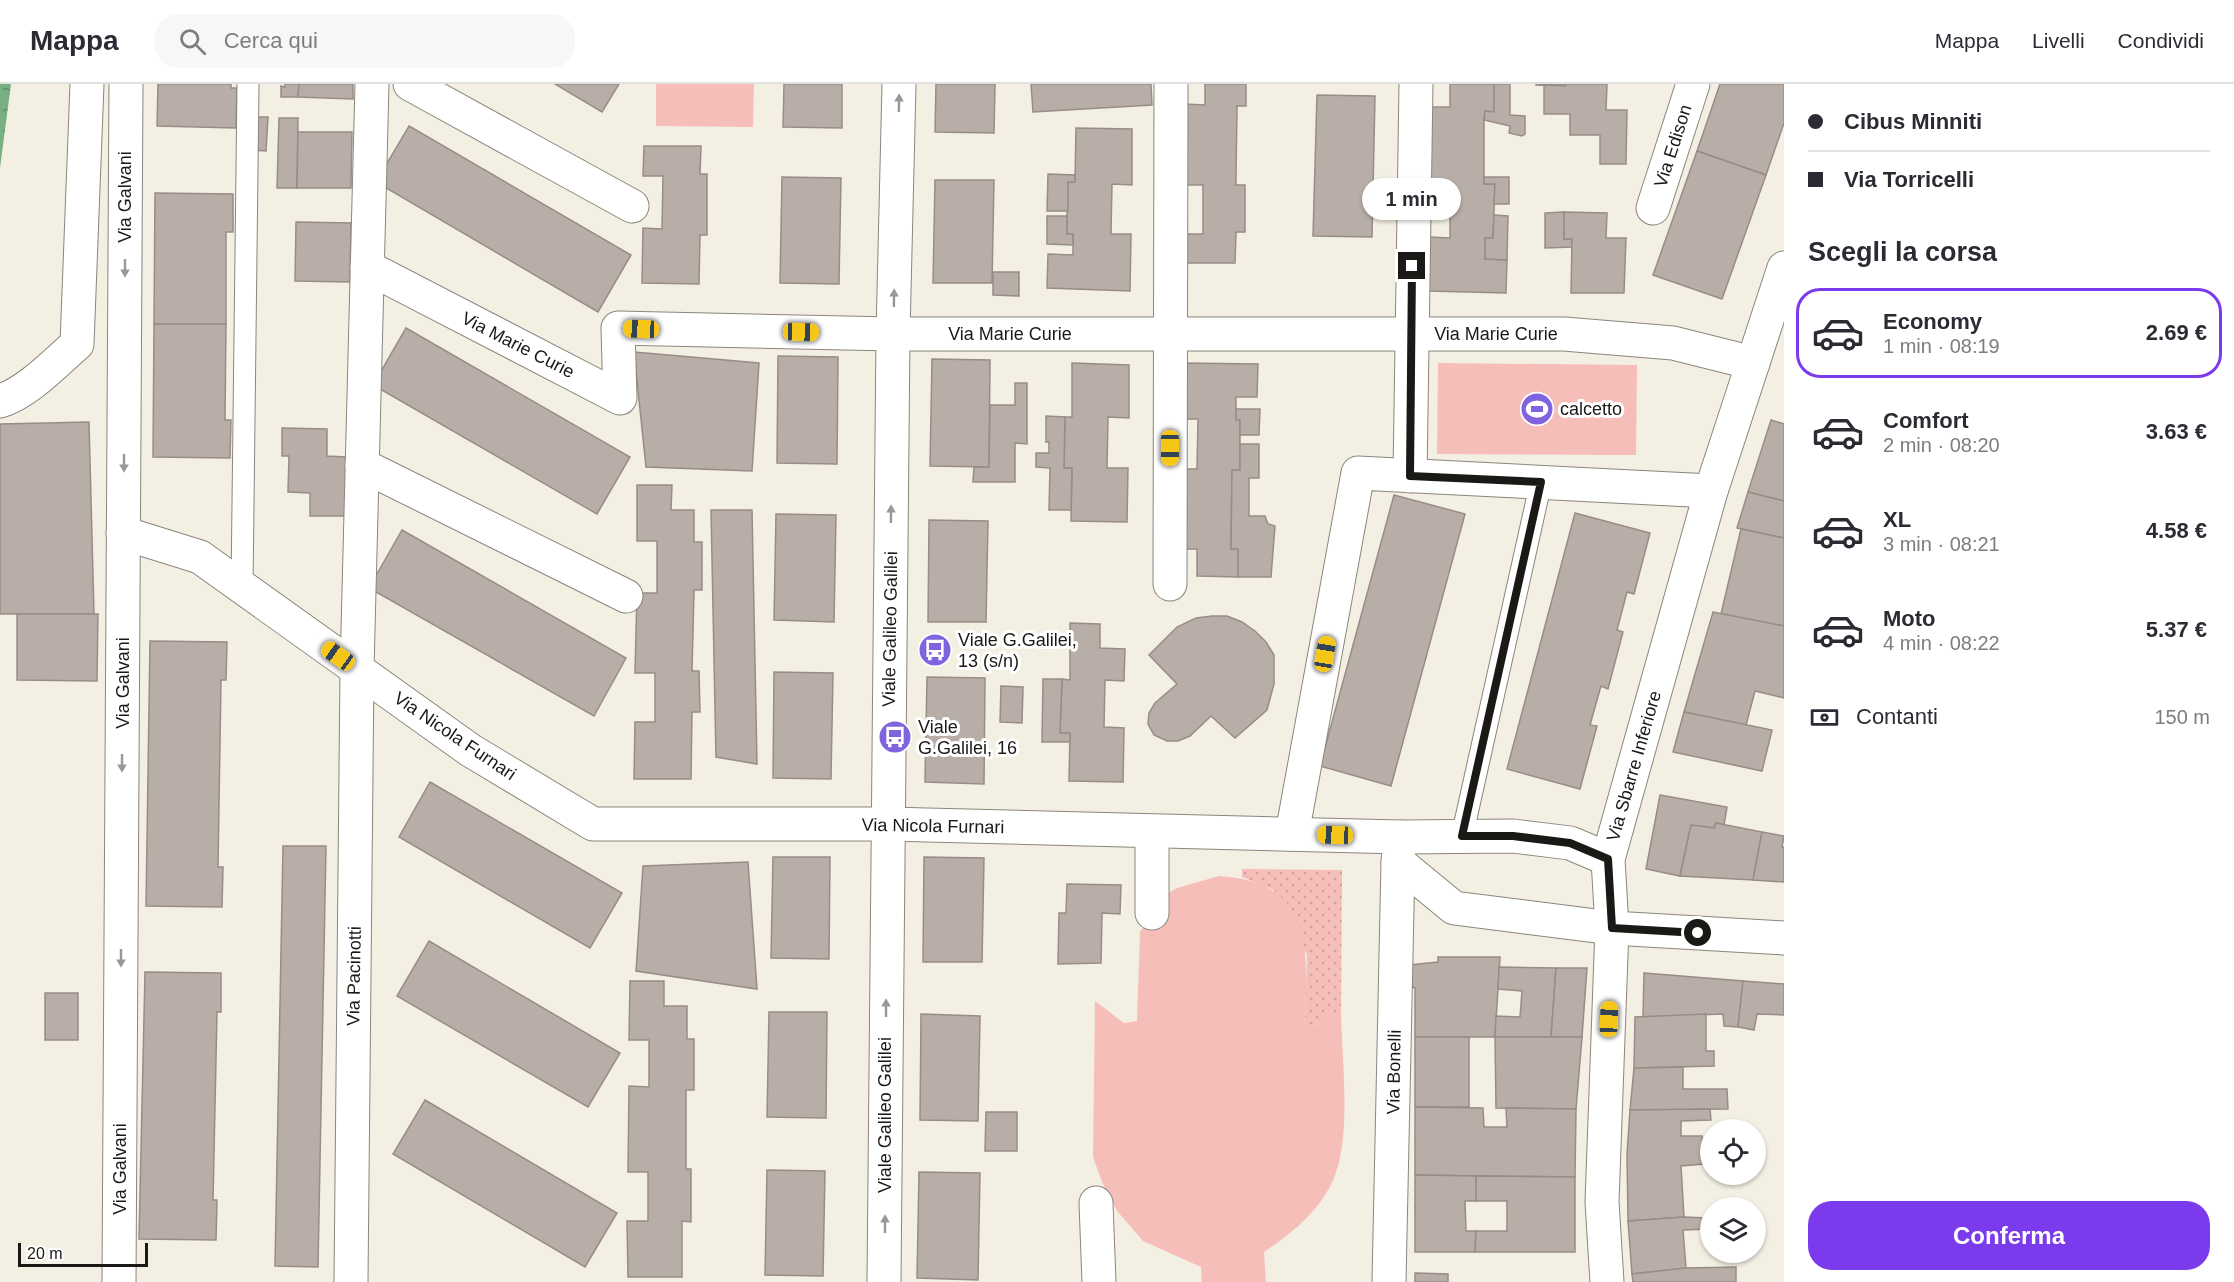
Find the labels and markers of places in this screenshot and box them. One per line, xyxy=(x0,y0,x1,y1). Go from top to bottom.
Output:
sports icon: calcetto xyxy=(1519,391,1555,427)
place label: calcetto xyxy=(1560,399,1622,419)
place label: Viale G.Galilei, 13 (s/n) xyxy=(958,630,1077,671)
bus stop icon: Viale G.Galilei, 13 (s/n) xyxy=(917,632,953,668)
place label: Viale G.Galilei, 16 xyxy=(918,717,1017,758)
bus stop icon: Viale G.Galilei, 16 xyxy=(877,719,913,755)

